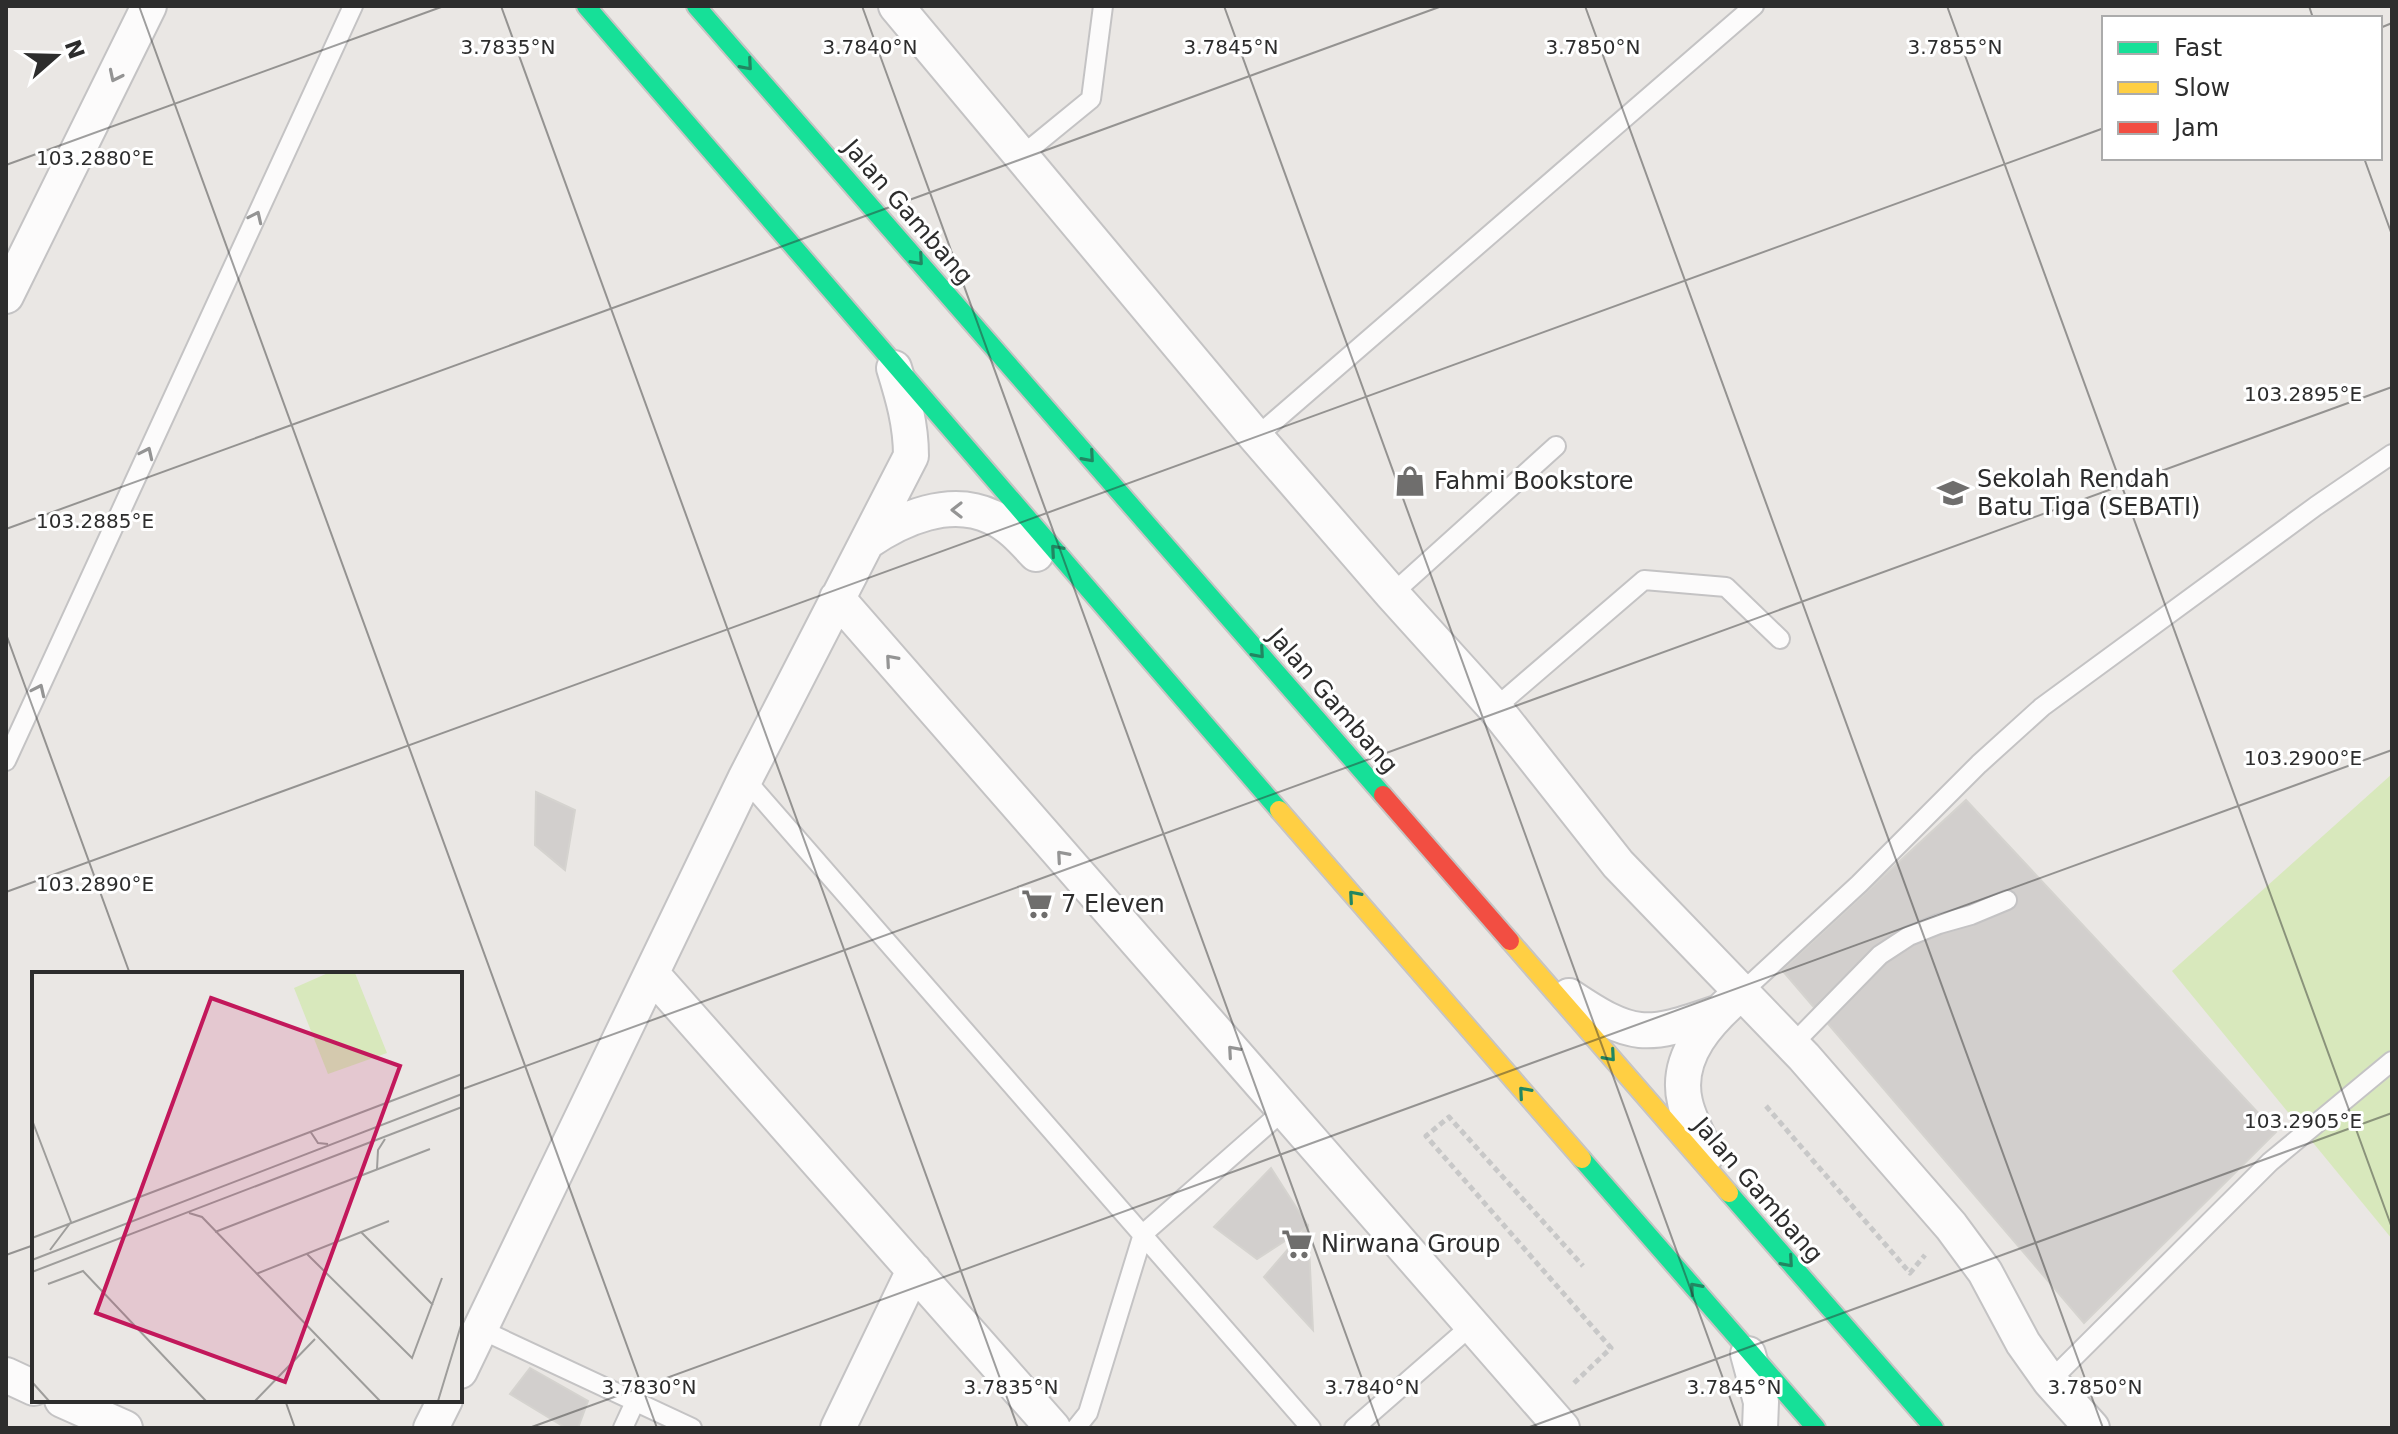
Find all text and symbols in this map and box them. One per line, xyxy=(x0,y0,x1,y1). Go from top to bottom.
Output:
north arrow xyxy=(16,16,96,96)
legend xyxy=(2102,16,2382,160)
text: Fast xyxy=(2174,34,2222,62)
text: 3.7835°N xyxy=(461,35,555,59)
text: 3.7840°N xyxy=(823,35,917,59)
text: 3.7845°N xyxy=(1184,35,1278,59)
text: 3.7850°N xyxy=(1546,35,1640,59)
text: 3.7855°N xyxy=(1908,35,2002,59)
text: N xyxy=(59,36,89,62)
one-way arrow xyxy=(737,55,752,70)
one-way arrow xyxy=(109,67,124,82)
text: Slow xyxy=(2174,74,2230,102)
text: Jam xyxy=(2172,114,2219,142)
street label: Jalan Gambang xyxy=(836,132,979,290)
text: 103.2880°E xyxy=(36,146,154,170)
one-way arrow xyxy=(246,211,262,226)
one-way arrow xyxy=(908,251,923,266)
text: 103.2895°E xyxy=(2244,382,2362,406)
one-way arrow xyxy=(137,447,153,462)
one-way arrow xyxy=(1079,447,1093,462)
shop icon: Fahmi Bookstore xyxy=(1393,464,1427,498)
place label: Sekolah Rendah Batu Tiga (SEBATI) xyxy=(1977,465,2200,521)
place label: Fahmi Bookstore xyxy=(1434,467,1634,495)
school or university icon: Sekolah Rendah Batu Tiga (SEBATI) xyxy=(1936,476,1970,510)
one-way arrow xyxy=(950,502,963,519)
text: 103.2885°E xyxy=(36,509,154,533)
one-way arrow xyxy=(1051,545,1066,559)
street label: Jalan Gambang xyxy=(1261,621,1404,779)
one-way arrow xyxy=(1249,643,1264,658)
one-way arrow xyxy=(886,654,901,669)
one-way arrow xyxy=(29,683,45,698)
text: 103.2900°E xyxy=(2244,746,2362,770)
one-way arrow xyxy=(1057,850,1072,865)
text: 103.2890°E xyxy=(36,872,154,896)
supermarket icon: 7 Eleven xyxy=(1020,887,1054,921)
place label: 7 Eleven xyxy=(1061,890,1165,918)
one-way arrow xyxy=(1349,890,1363,905)
inset map xyxy=(32,972,462,1402)
one-way arrow xyxy=(1228,1046,1243,1061)
one-way arrow xyxy=(1600,1047,1615,1062)
one-way arrow xyxy=(1519,1086,1534,1101)
text: 103.2905°E xyxy=(2244,1109,2362,1133)
street label: Jalan Gambang xyxy=(1686,1110,1829,1268)
supermarket icon: Nirwana Group xyxy=(1280,1227,1314,1261)
place label: Nirwana Group xyxy=(1321,1230,1500,1258)
one-way arrow xyxy=(1779,1252,1793,1267)
one-way arrow xyxy=(1690,1283,1705,1297)
text: 3.7830°N xyxy=(602,1375,696,1399)
text: 3.7835°N xyxy=(964,1375,1058,1399)
text: 3.7840°N xyxy=(1325,1375,1419,1399)
text: 3.7845°N xyxy=(1687,1375,1781,1399)
text: 3.7850°N xyxy=(2048,1375,2142,1399)

